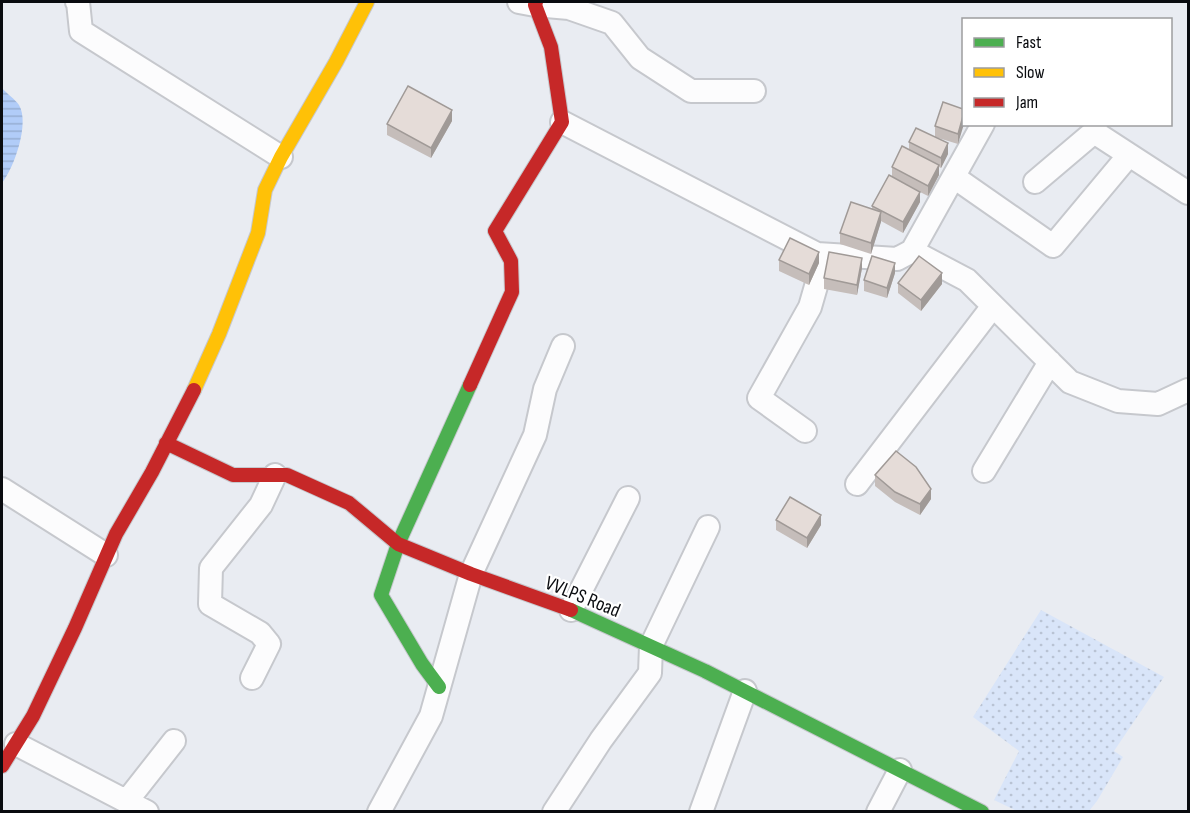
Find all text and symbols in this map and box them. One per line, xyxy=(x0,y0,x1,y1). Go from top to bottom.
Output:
legend xyxy=(962,18,1172,126)
text: Fast xyxy=(1016,32,1042,53)
text: Slow xyxy=(1016,62,1045,83)
text: Jam xyxy=(1015,92,1038,113)
street label: VVLPS Road xyxy=(542,571,624,623)

